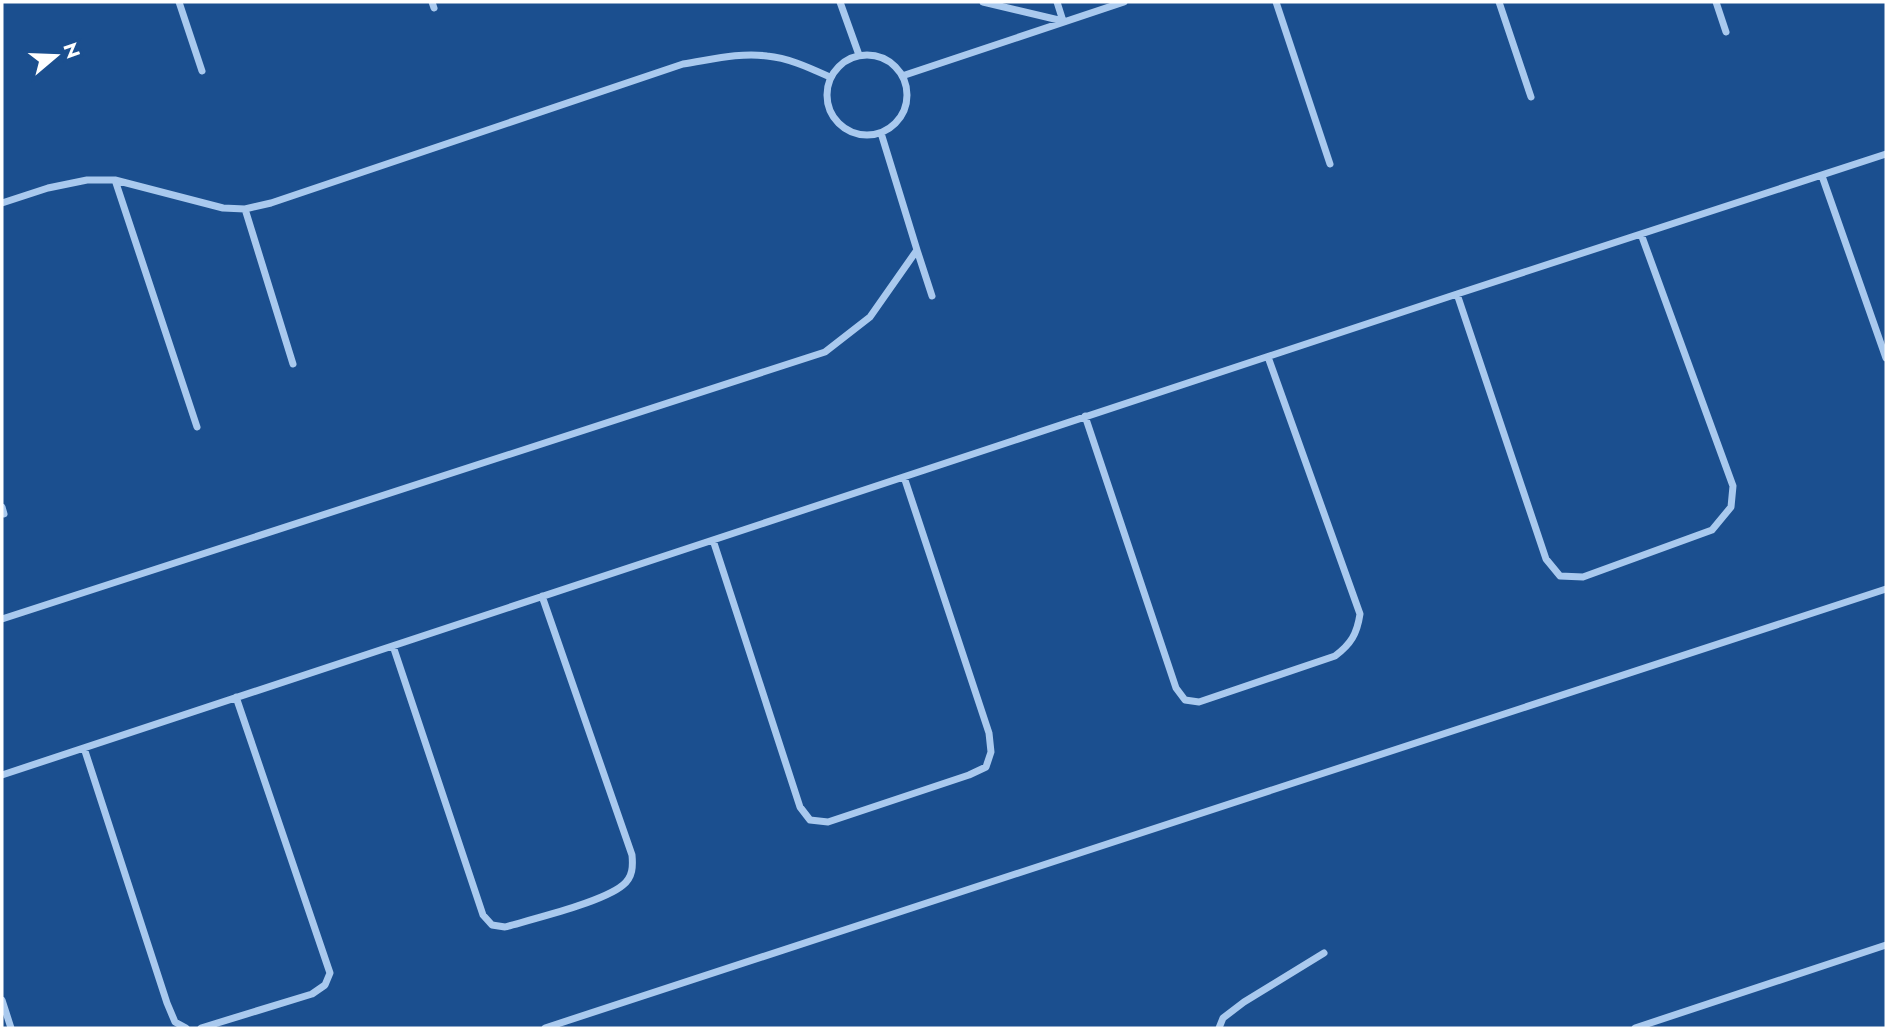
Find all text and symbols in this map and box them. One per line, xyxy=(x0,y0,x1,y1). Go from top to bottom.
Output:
north arrow xyxy=(21,21,91,91)
text: N xyxy=(56,39,87,62)

